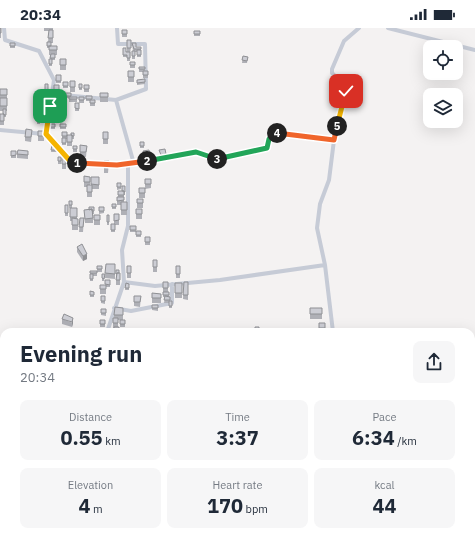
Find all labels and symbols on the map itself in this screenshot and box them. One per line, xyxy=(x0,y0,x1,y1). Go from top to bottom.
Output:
pin xyxy=(329,74,363,108)
pin xyxy=(33,89,67,123)
pin: 5 xyxy=(327,116,347,136)
pin: 4 xyxy=(267,123,287,143)
pin: 3 xyxy=(207,149,227,169)
pin: 2 xyxy=(137,151,157,171)
pin: 1 xyxy=(67,153,87,173)

